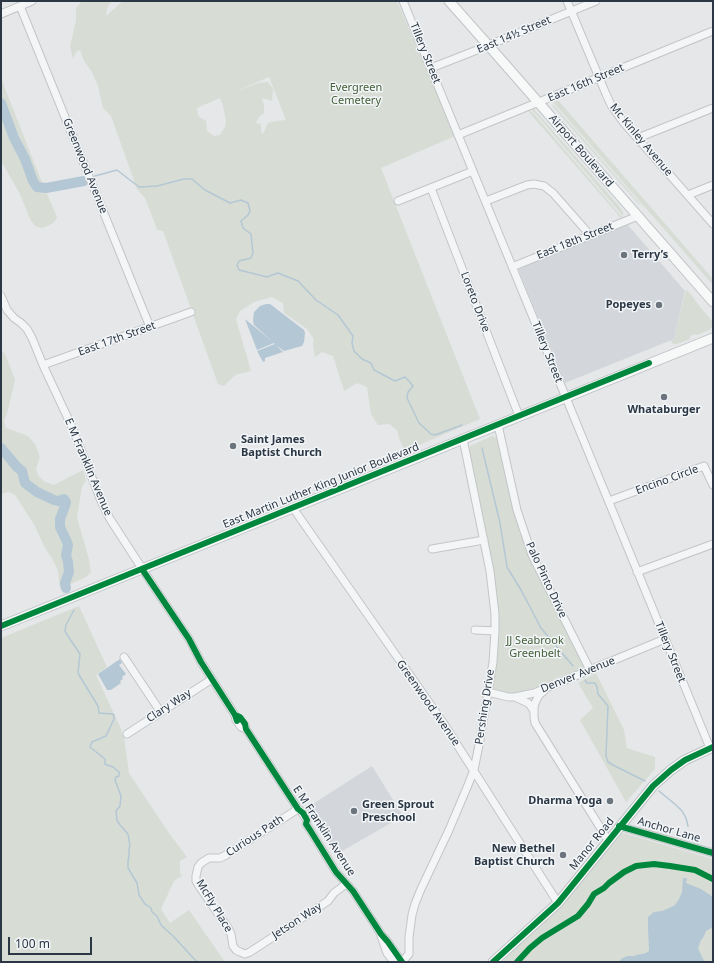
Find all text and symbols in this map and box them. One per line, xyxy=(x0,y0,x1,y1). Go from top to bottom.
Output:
street label: East 14½ Street xyxy=(475,13,553,57)
street label: Tillery Street xyxy=(407,21,443,85)
street label: East 16th Street xyxy=(546,61,626,105)
park label: Evergreen Cemetery xyxy=(330,81,382,107)
street label: Mc Kinley Avenue xyxy=(607,101,675,179)
street label: Airport Boulevard xyxy=(546,112,616,190)
street label: Greenwood Avenue xyxy=(60,116,110,216)
street label: East 18th Street xyxy=(535,220,615,262)
place label: Terry’s xyxy=(632,248,668,262)
marker: Terry’s xyxy=(619,250,629,260)
street label: Loreto Drive xyxy=(457,270,493,334)
place label: Popeyes xyxy=(606,298,651,312)
marker: Popeyes xyxy=(654,300,664,310)
street label: East 17th Street xyxy=(77,319,157,359)
street label: Tillery Street xyxy=(529,320,565,384)
marker: Whataburger xyxy=(659,392,669,402)
place label: Whataburger xyxy=(627,403,701,417)
street label: E M Franklin Avenue xyxy=(61,416,115,518)
place label: Saint James Baptist Church xyxy=(241,433,322,459)
street label: East Martin Luther King Junior Boulevard xyxy=(221,440,421,532)
marker: Saint James Baptist Church xyxy=(228,441,238,451)
street label: Encino Circle xyxy=(634,463,700,497)
street label: Palo Pinto Drive xyxy=(523,540,569,620)
street label: Tillery Street xyxy=(652,620,688,684)
park label: JJ Seabrook Greenbelt xyxy=(506,634,564,660)
street label: Denver Avenue xyxy=(539,654,617,696)
street label: Greenwood Avenue xyxy=(393,658,463,748)
street label: Pershing Drive xyxy=(473,668,497,746)
street label: Clary Way xyxy=(144,687,194,725)
street label: E M Franklin Avenue xyxy=(290,784,358,878)
place label: Dharma Yoga xyxy=(528,794,602,808)
marker: Dharma Yoga xyxy=(605,796,615,806)
place label: Green Sprout Preschool xyxy=(362,798,434,824)
marker: Green Sprout Preschool xyxy=(349,806,359,816)
street label: Curious Path xyxy=(224,812,286,860)
street label: Manor Road xyxy=(567,815,617,873)
street label: Anchor Lane xyxy=(636,815,702,845)
place label: New Bethel Baptist Church xyxy=(474,842,555,868)
marker: New Bethel Baptist Church xyxy=(558,850,568,860)
street label: McFly Place xyxy=(193,877,235,935)
street label: Jetson Way xyxy=(270,900,324,942)
scale bar xyxy=(10,929,94,955)
text: 100 m xyxy=(15,935,50,952)

